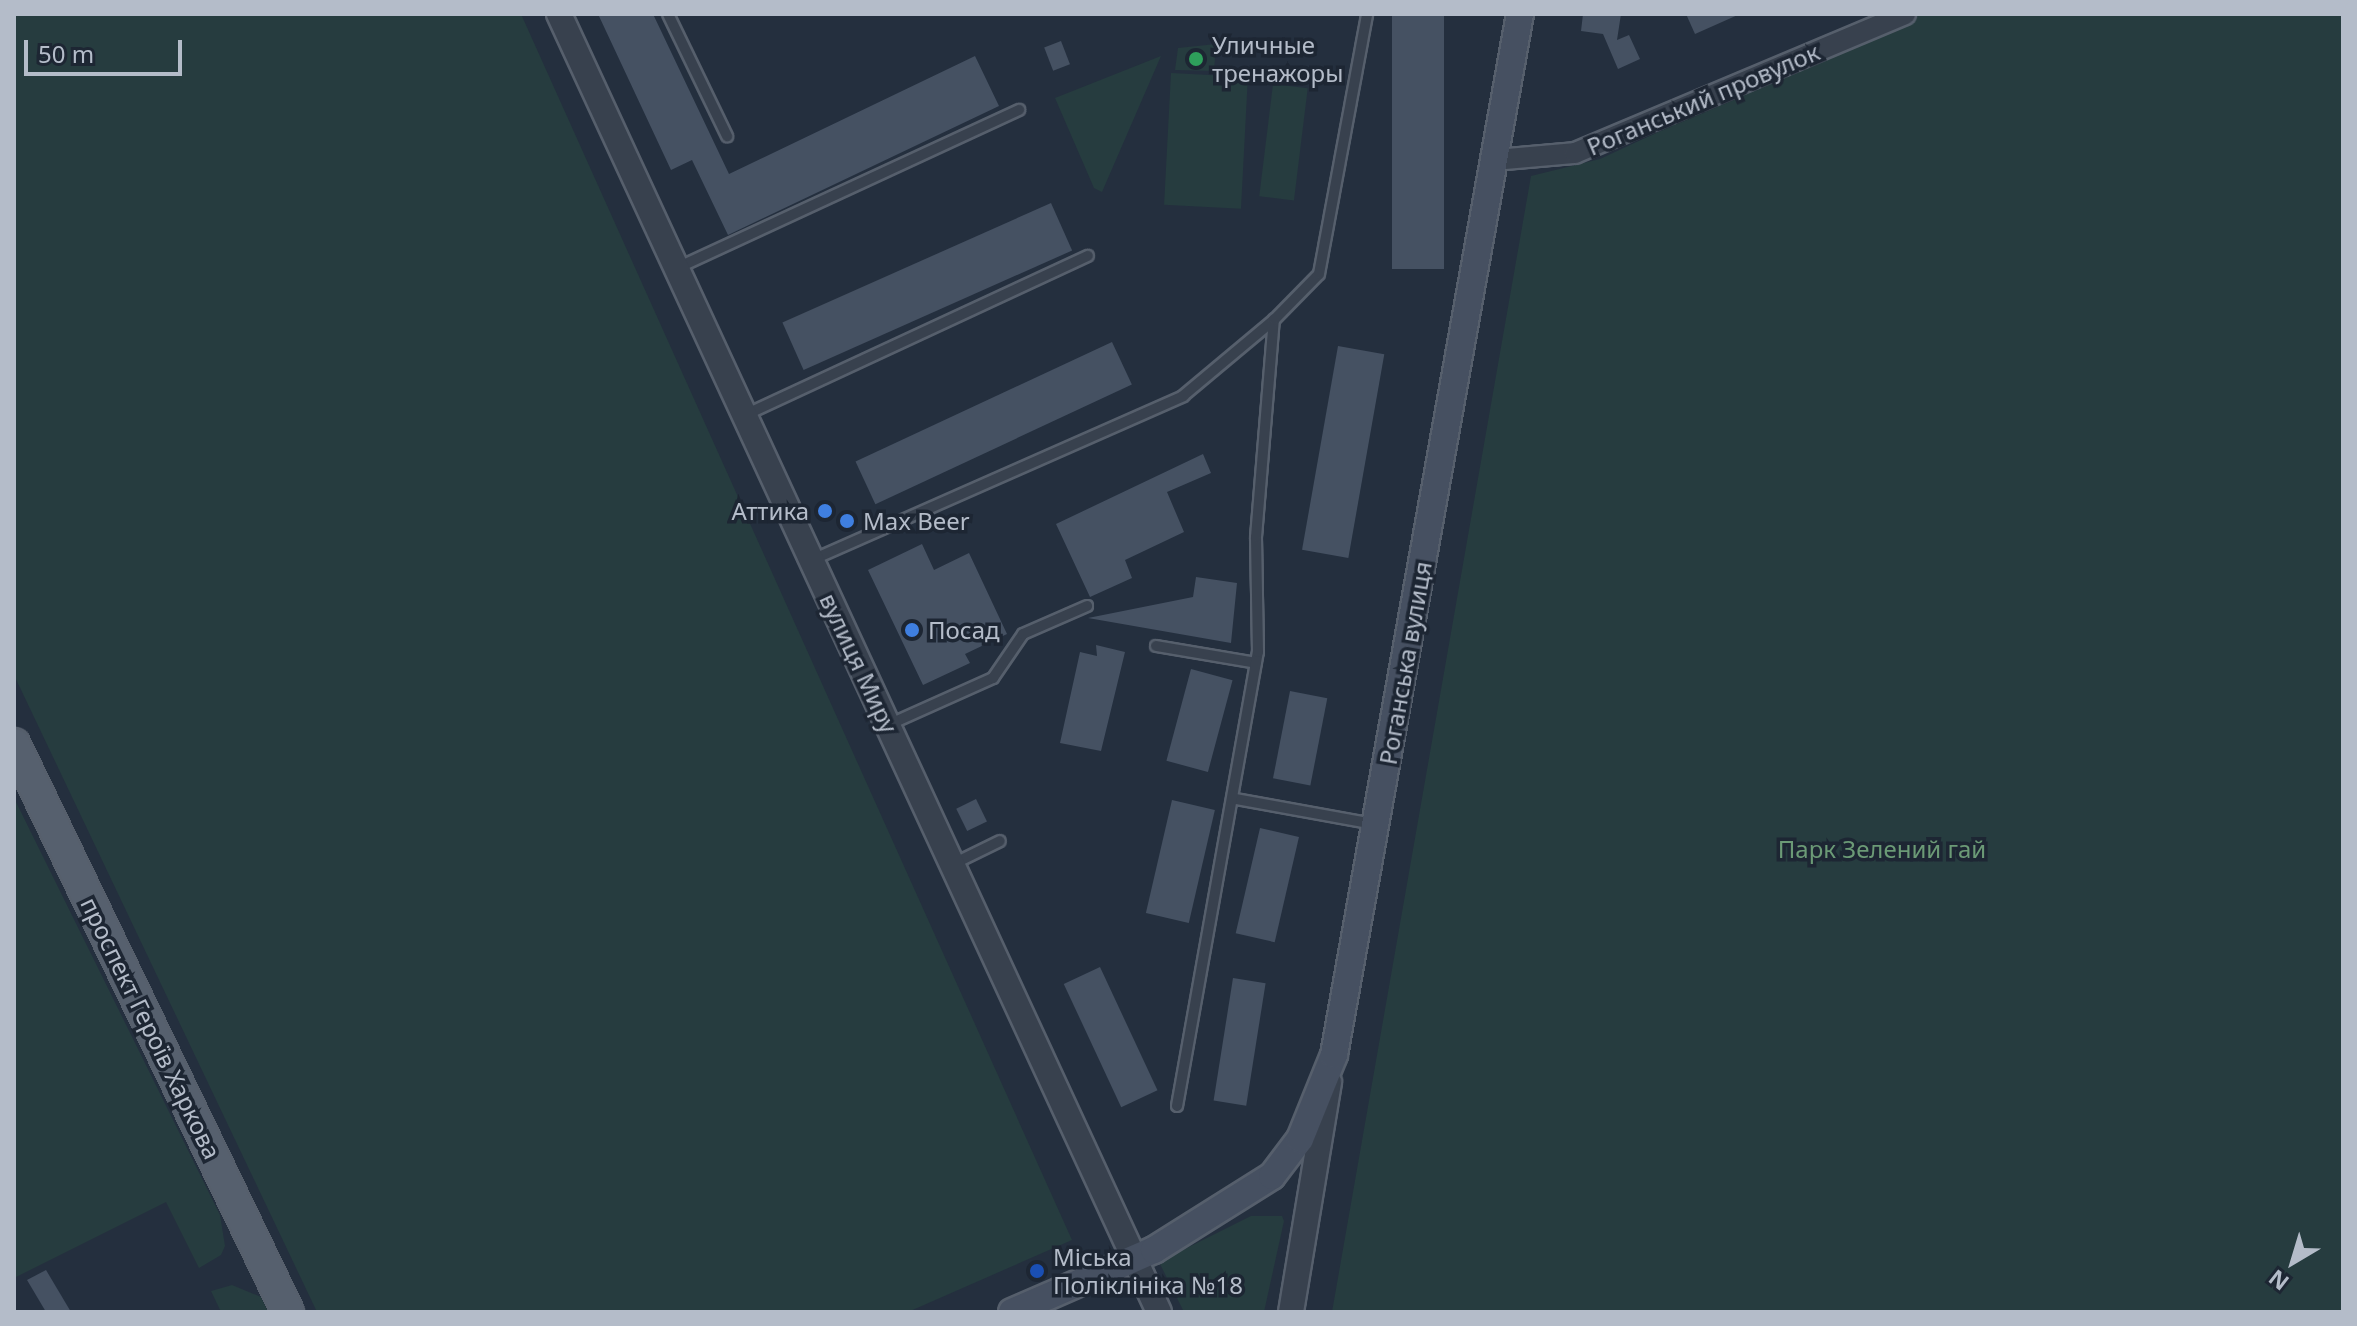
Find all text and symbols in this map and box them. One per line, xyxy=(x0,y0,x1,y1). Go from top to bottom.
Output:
scale bar xyxy=(28,24,186,74)
place label: Уличные тренажоры xyxy=(1212,31,1343,87)
text: 50 m xyxy=(38,37,94,70)
street label: Роганський провулок xyxy=(1582,37,1824,161)
marker: Уличные тренажоры xyxy=(1187,50,1205,68)
place label: Аттика xyxy=(732,497,809,525)
marker: Аттика xyxy=(816,502,834,520)
place label: Max Beer xyxy=(863,507,970,535)
marker: Max Beer xyxy=(838,512,856,530)
street label: Роганська вулиця xyxy=(1373,559,1437,767)
street label: вулиця Миру xyxy=(814,589,904,737)
place label: Посад xyxy=(928,616,1000,644)
marker: Посад xyxy=(903,621,921,639)
park label: Парк Зелений гай xyxy=(1778,835,1986,863)
street label: проспект Героїв Харкова xyxy=(75,892,227,1164)
north arrow xyxy=(2253,1222,2333,1302)
place label: Міська Поліклініка №18 xyxy=(1053,1243,1243,1299)
marker: Міська Поліклініка №18 xyxy=(1028,1262,1046,1280)
text: N xyxy=(2262,1264,2295,1298)

